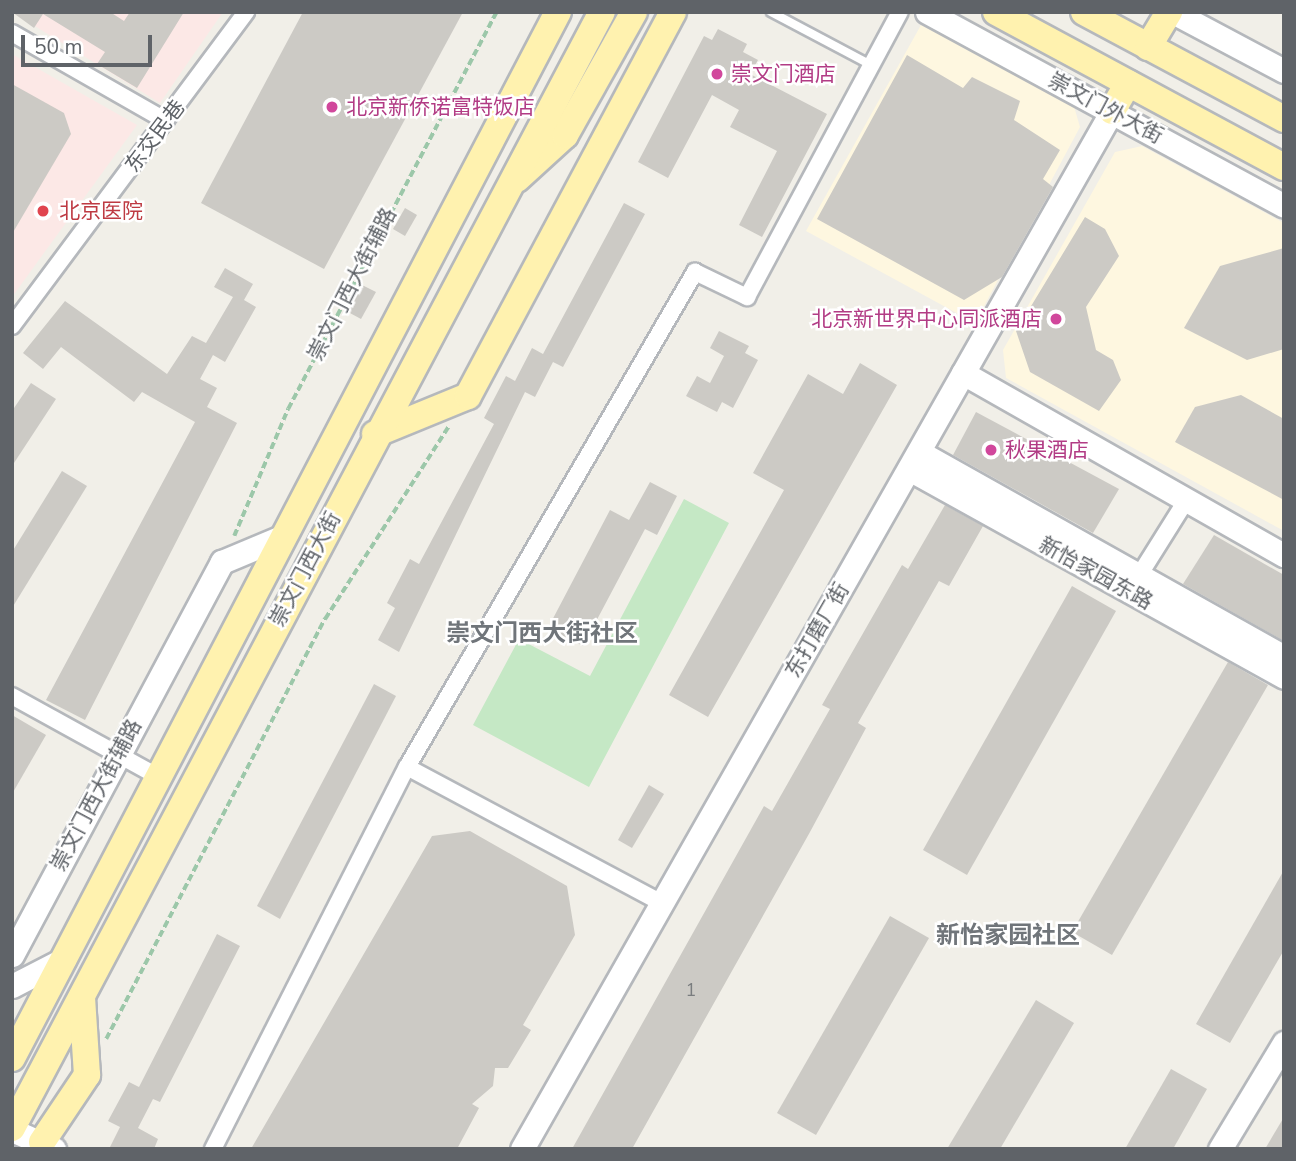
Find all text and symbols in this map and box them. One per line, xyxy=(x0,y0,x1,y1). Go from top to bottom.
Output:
scale bar xyxy=(24,21,156,65)
text: 50 m xyxy=(34,33,83,61)
place label: 崇文门酒店 xyxy=(731,61,836,87)
marker: 崇文门酒店 xyxy=(709,66,725,82)
street label: 崇文门外大街 xyxy=(1044,67,1168,149)
place label: 北京新侨诺富特饭店 xyxy=(346,94,535,120)
street label: 东交民巷 xyxy=(120,95,190,177)
marker: 北京新侨诺富特饭店 xyxy=(324,99,340,115)
place label: 北京医院 xyxy=(59,198,143,224)
marker: 北京医院 xyxy=(33,201,53,221)
street label: 崇文门西大街辅路 xyxy=(303,203,401,365)
place label: 北京新世界中心同派酒店 xyxy=(811,306,1042,332)
marker: 北京新世界中心同派酒店 xyxy=(1048,311,1064,327)
place label: 秋果酒店 xyxy=(1005,437,1089,463)
marker: 秋果酒店 xyxy=(983,442,999,458)
street label: 崇文门西大街 xyxy=(264,507,346,631)
street label: 新怡家园东路 xyxy=(1035,531,1157,615)
street label: 东打磨厂街 xyxy=(780,578,854,682)
district label: 崇文门西大街社区 xyxy=(446,620,638,648)
street label: 崇文门西大街辅路 xyxy=(45,715,147,875)
district label: 新怡家园社区 xyxy=(936,922,1080,950)
house number: 1 xyxy=(686,979,696,1001)

